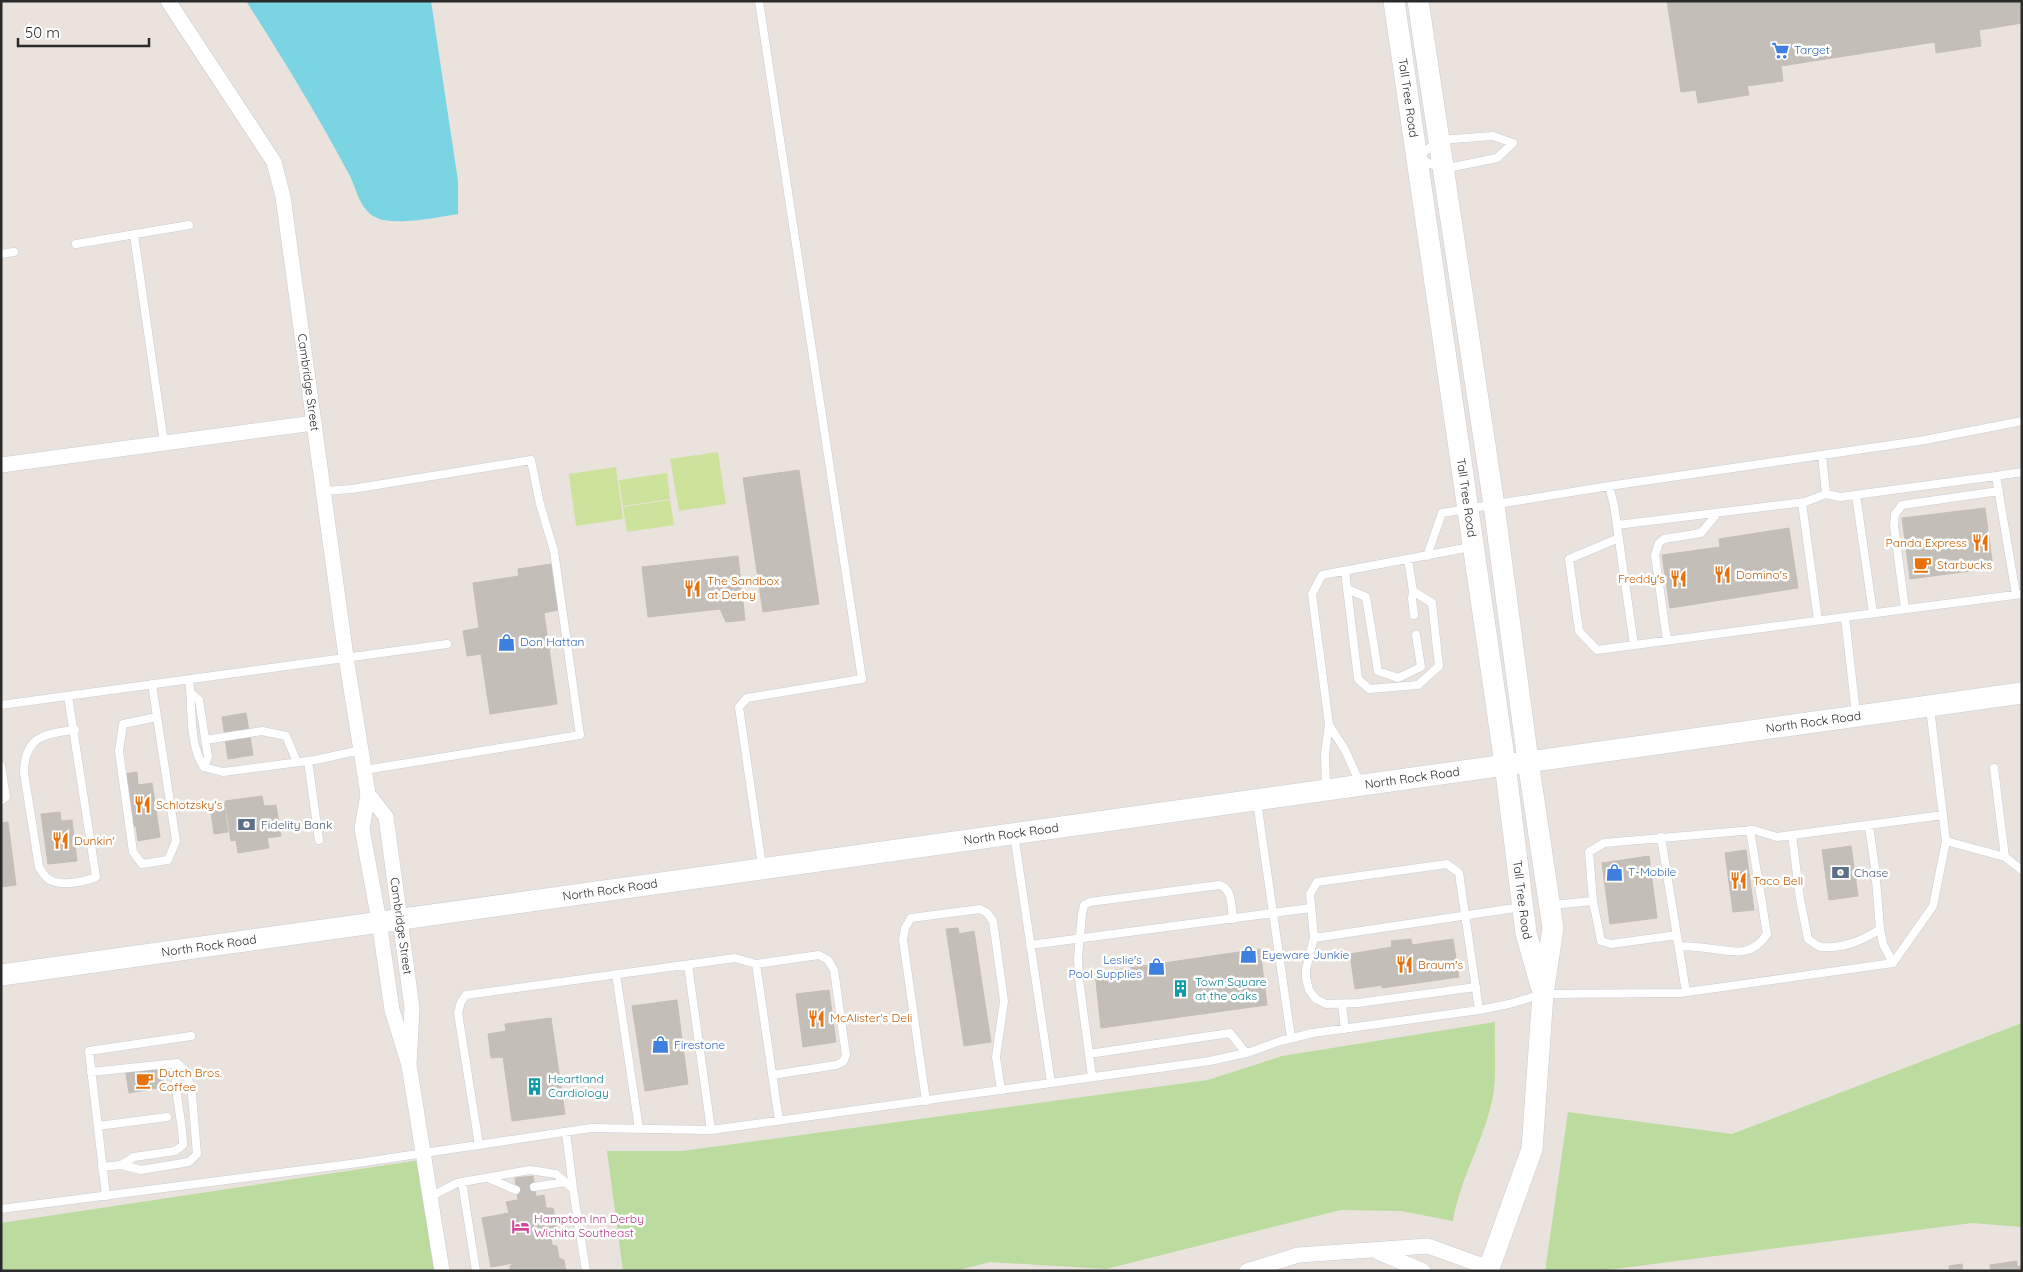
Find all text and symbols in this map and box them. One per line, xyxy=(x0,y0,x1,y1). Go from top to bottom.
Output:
scale bar xyxy=(18,15,149,47)
text: 50 m xyxy=(25,23,60,42)
supermarket icon: Target xyxy=(1770,40,1790,60)
place label: Target xyxy=(1794,42,1830,57)
street label: Tall Tree Road xyxy=(1395,57,1422,138)
street label: Cambridge Street xyxy=(295,333,323,432)
street label: Tall Tree Road xyxy=(1454,457,1480,538)
restaurant icon: Panda Express xyxy=(1971,533,1991,553)
place label: Panda Express xyxy=(1886,535,1967,550)
cafe icon: Starbucks xyxy=(1913,555,1933,575)
place label: Starbucks xyxy=(1937,557,1992,572)
restaurant icon: Domino's xyxy=(1712,565,1732,585)
place label: Domino's xyxy=(1736,567,1788,582)
restaurant icon: Freddy's xyxy=(1669,569,1689,589)
place label: Freddy's xyxy=(1618,571,1665,586)
place label: The Sandbox at Derby xyxy=(707,573,780,602)
restaurant icon: The Sandbox at Derby xyxy=(683,578,703,598)
shop icon: Don Hattan xyxy=(496,632,516,652)
place label: Don Hattan xyxy=(520,634,584,649)
street label: North Rock Road xyxy=(1765,708,1862,736)
street label: North Rock Road xyxy=(1364,764,1461,792)
restaurant icon: Schlotzsky's xyxy=(132,795,152,815)
place label: Schlotzsky's xyxy=(156,797,223,812)
bank icon: Fidelity Bank xyxy=(237,815,257,835)
place label: Fidelity Bank xyxy=(261,817,332,832)
street label: North Rock Road xyxy=(963,819,1060,848)
restaurant icon: Dunkin' xyxy=(50,831,70,851)
place label: Dunkin' xyxy=(74,833,115,848)
street label: Tall Tree Road xyxy=(1510,859,1535,941)
shop icon: T-Mobile xyxy=(1604,862,1624,882)
bank icon: Chase xyxy=(1830,863,1850,883)
place label: T-Mobile xyxy=(1628,864,1677,879)
place label: Chase xyxy=(1854,865,1889,880)
restaurant icon: Taco Bell xyxy=(1729,871,1749,891)
place label: Taco Bell xyxy=(1753,873,1803,888)
street label: North Rock Road xyxy=(562,875,658,904)
street label: Cambridge Street xyxy=(387,876,416,975)
street label: North Rock Road xyxy=(160,931,257,960)
shop icon: Eyeware Junkie xyxy=(1238,945,1258,965)
place label: Eyeware Junkie xyxy=(1262,947,1350,962)
place label: Leslie's Pool Supplies xyxy=(1069,952,1142,981)
restaurant icon: Braum's xyxy=(1394,955,1414,975)
shop icon: Leslie's Pool Supplies xyxy=(1146,957,1166,977)
place label: Braum's xyxy=(1418,957,1464,972)
place label: Town Square at the oaks xyxy=(1195,974,1267,1003)
building icon: Town Square at the oaks xyxy=(1171,979,1191,999)
restaurant icon: McAlister's Deli xyxy=(806,1008,826,1028)
place label: McAlister's Deli xyxy=(830,1010,912,1025)
shop icon: Firestone xyxy=(650,1035,670,1055)
place label: Firestone xyxy=(674,1037,725,1052)
place label: Dutch Bros. Coffee xyxy=(159,1065,222,1094)
cafe icon: Dutch Bros. Coffee xyxy=(135,1070,155,1090)
place label: Heartland Cardiology xyxy=(548,1071,609,1100)
building icon: Heartland Cardiology xyxy=(524,1076,544,1096)
place label: Hampton Inn Derby Wichita Southeast xyxy=(534,1211,644,1240)
hotel icon: Hampton Inn Derby Wichita Southeast xyxy=(510,1216,530,1236)

